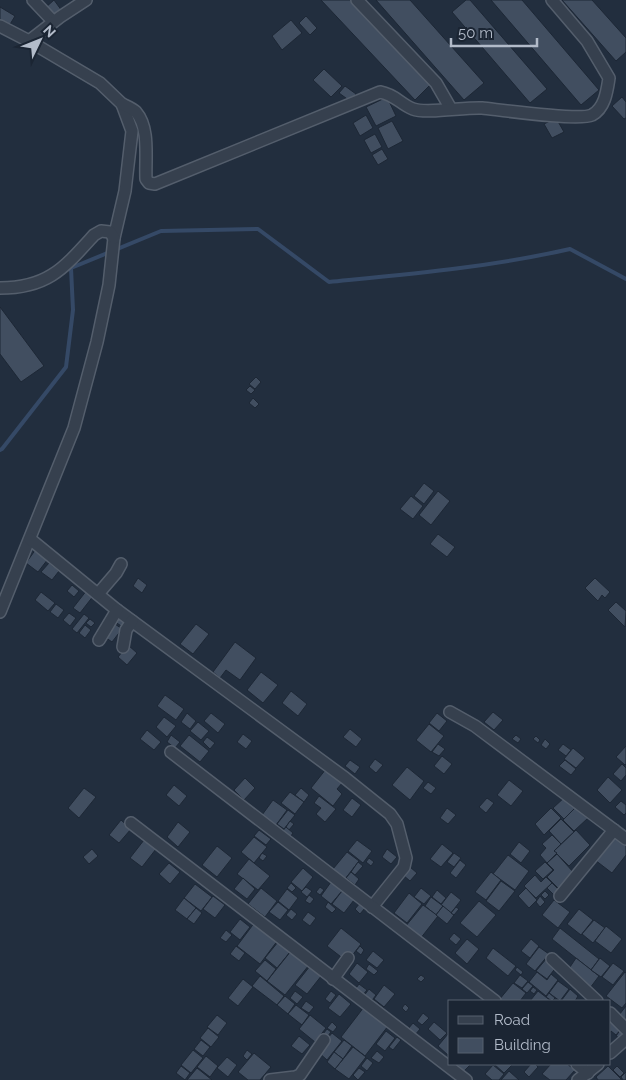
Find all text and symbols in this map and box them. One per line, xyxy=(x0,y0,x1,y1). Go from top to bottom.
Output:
north arrow xyxy=(15,15,65,65)
scale bar xyxy=(451,15,537,47)
text: N xyxy=(40,22,59,40)
text: 50 m xyxy=(458,24,493,42)
legend xyxy=(448,1000,611,1065)
text: Road xyxy=(494,1011,530,1029)
text: Building xyxy=(494,1036,551,1054)

